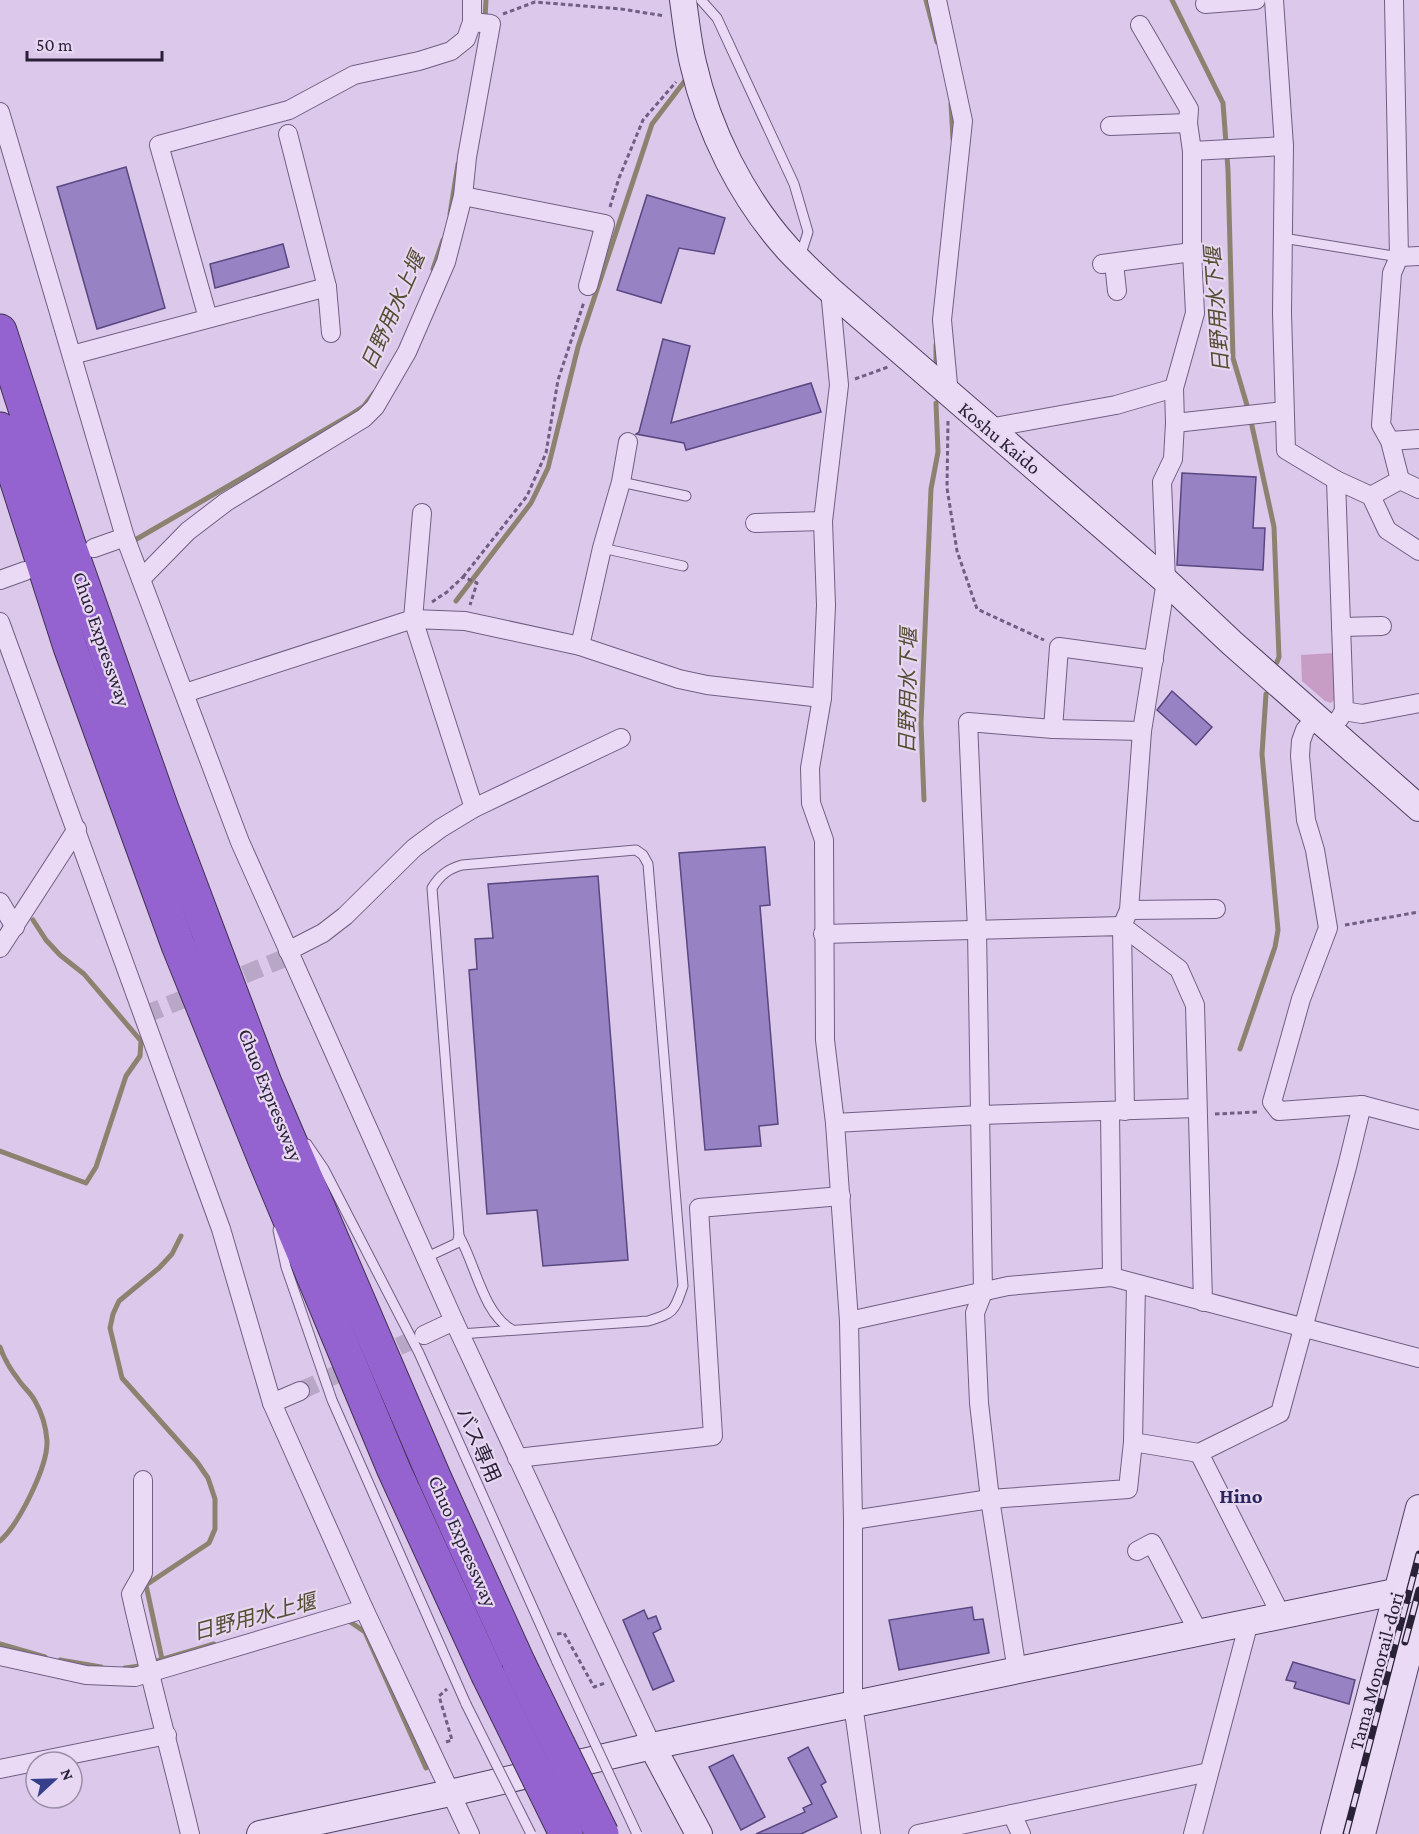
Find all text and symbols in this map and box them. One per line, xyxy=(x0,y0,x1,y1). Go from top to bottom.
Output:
scale bar xyxy=(27,24,162,62)
text: 50 m xyxy=(36,35,73,55)
water label: 日野用水下堰 xyxy=(1200,242,1233,374)
water label: 日野用水上堰 xyxy=(356,245,431,373)
street label: Koshu Kaido xyxy=(954,397,1046,479)
street label: Chuo Expressway xyxy=(68,569,136,710)
water label: 日野用水下堰 xyxy=(895,624,921,754)
street label: Chuo Expressway xyxy=(233,1025,308,1166)
street label: バス専用 xyxy=(453,1404,505,1486)
street label: Chuo Expressway xyxy=(423,1472,502,1611)
district label: Hino xyxy=(1219,1484,1263,1508)
water label: 日野用水上堰 xyxy=(190,1588,322,1645)
street label: Tama Monorail-dori xyxy=(1344,1590,1408,1752)
north arrow xyxy=(24,1750,84,1810)
text: N xyxy=(58,1766,77,1783)

